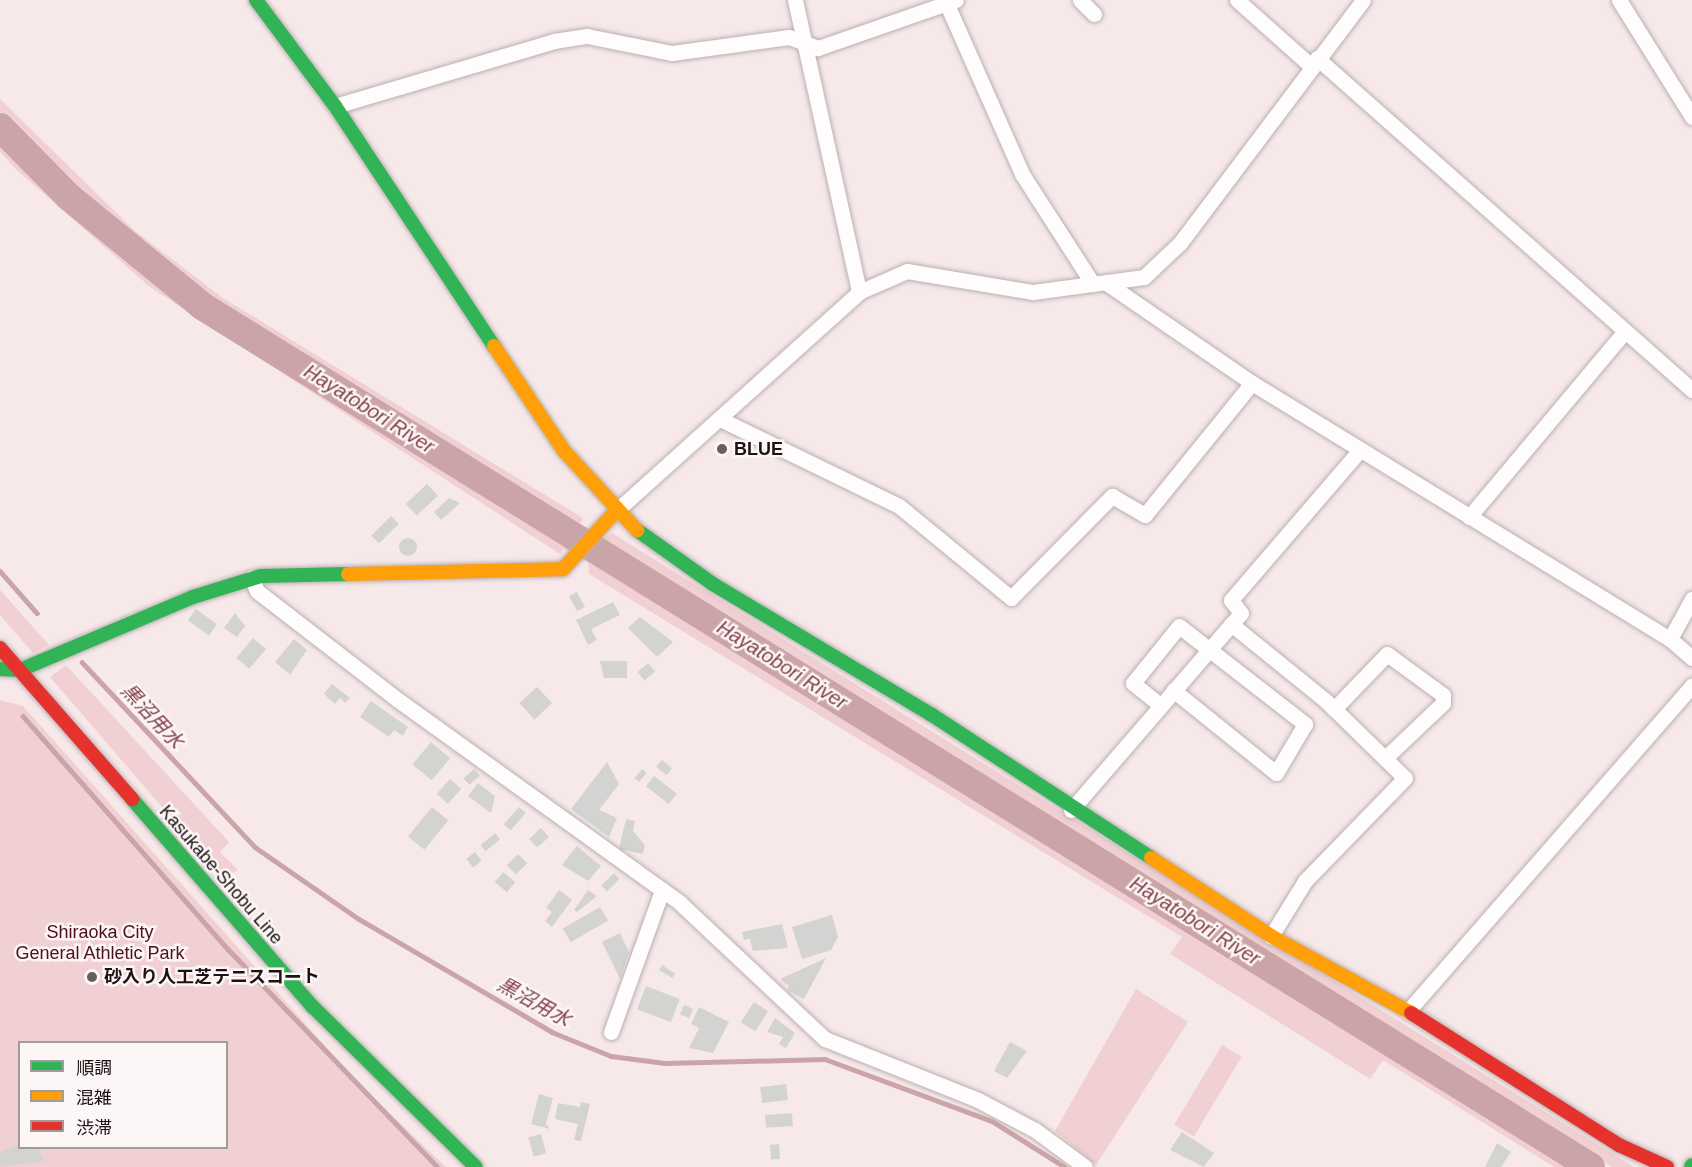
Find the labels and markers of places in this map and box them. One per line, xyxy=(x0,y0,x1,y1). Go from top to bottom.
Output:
place label: BLUE xyxy=(734,438,783,460)
marker: BLUE xyxy=(715,442,729,456)
place label: 砂入り人工芝テニスコート xyxy=(104,966,320,988)
marker: 砂入り人工芝テニスコート xyxy=(85,970,99,984)

